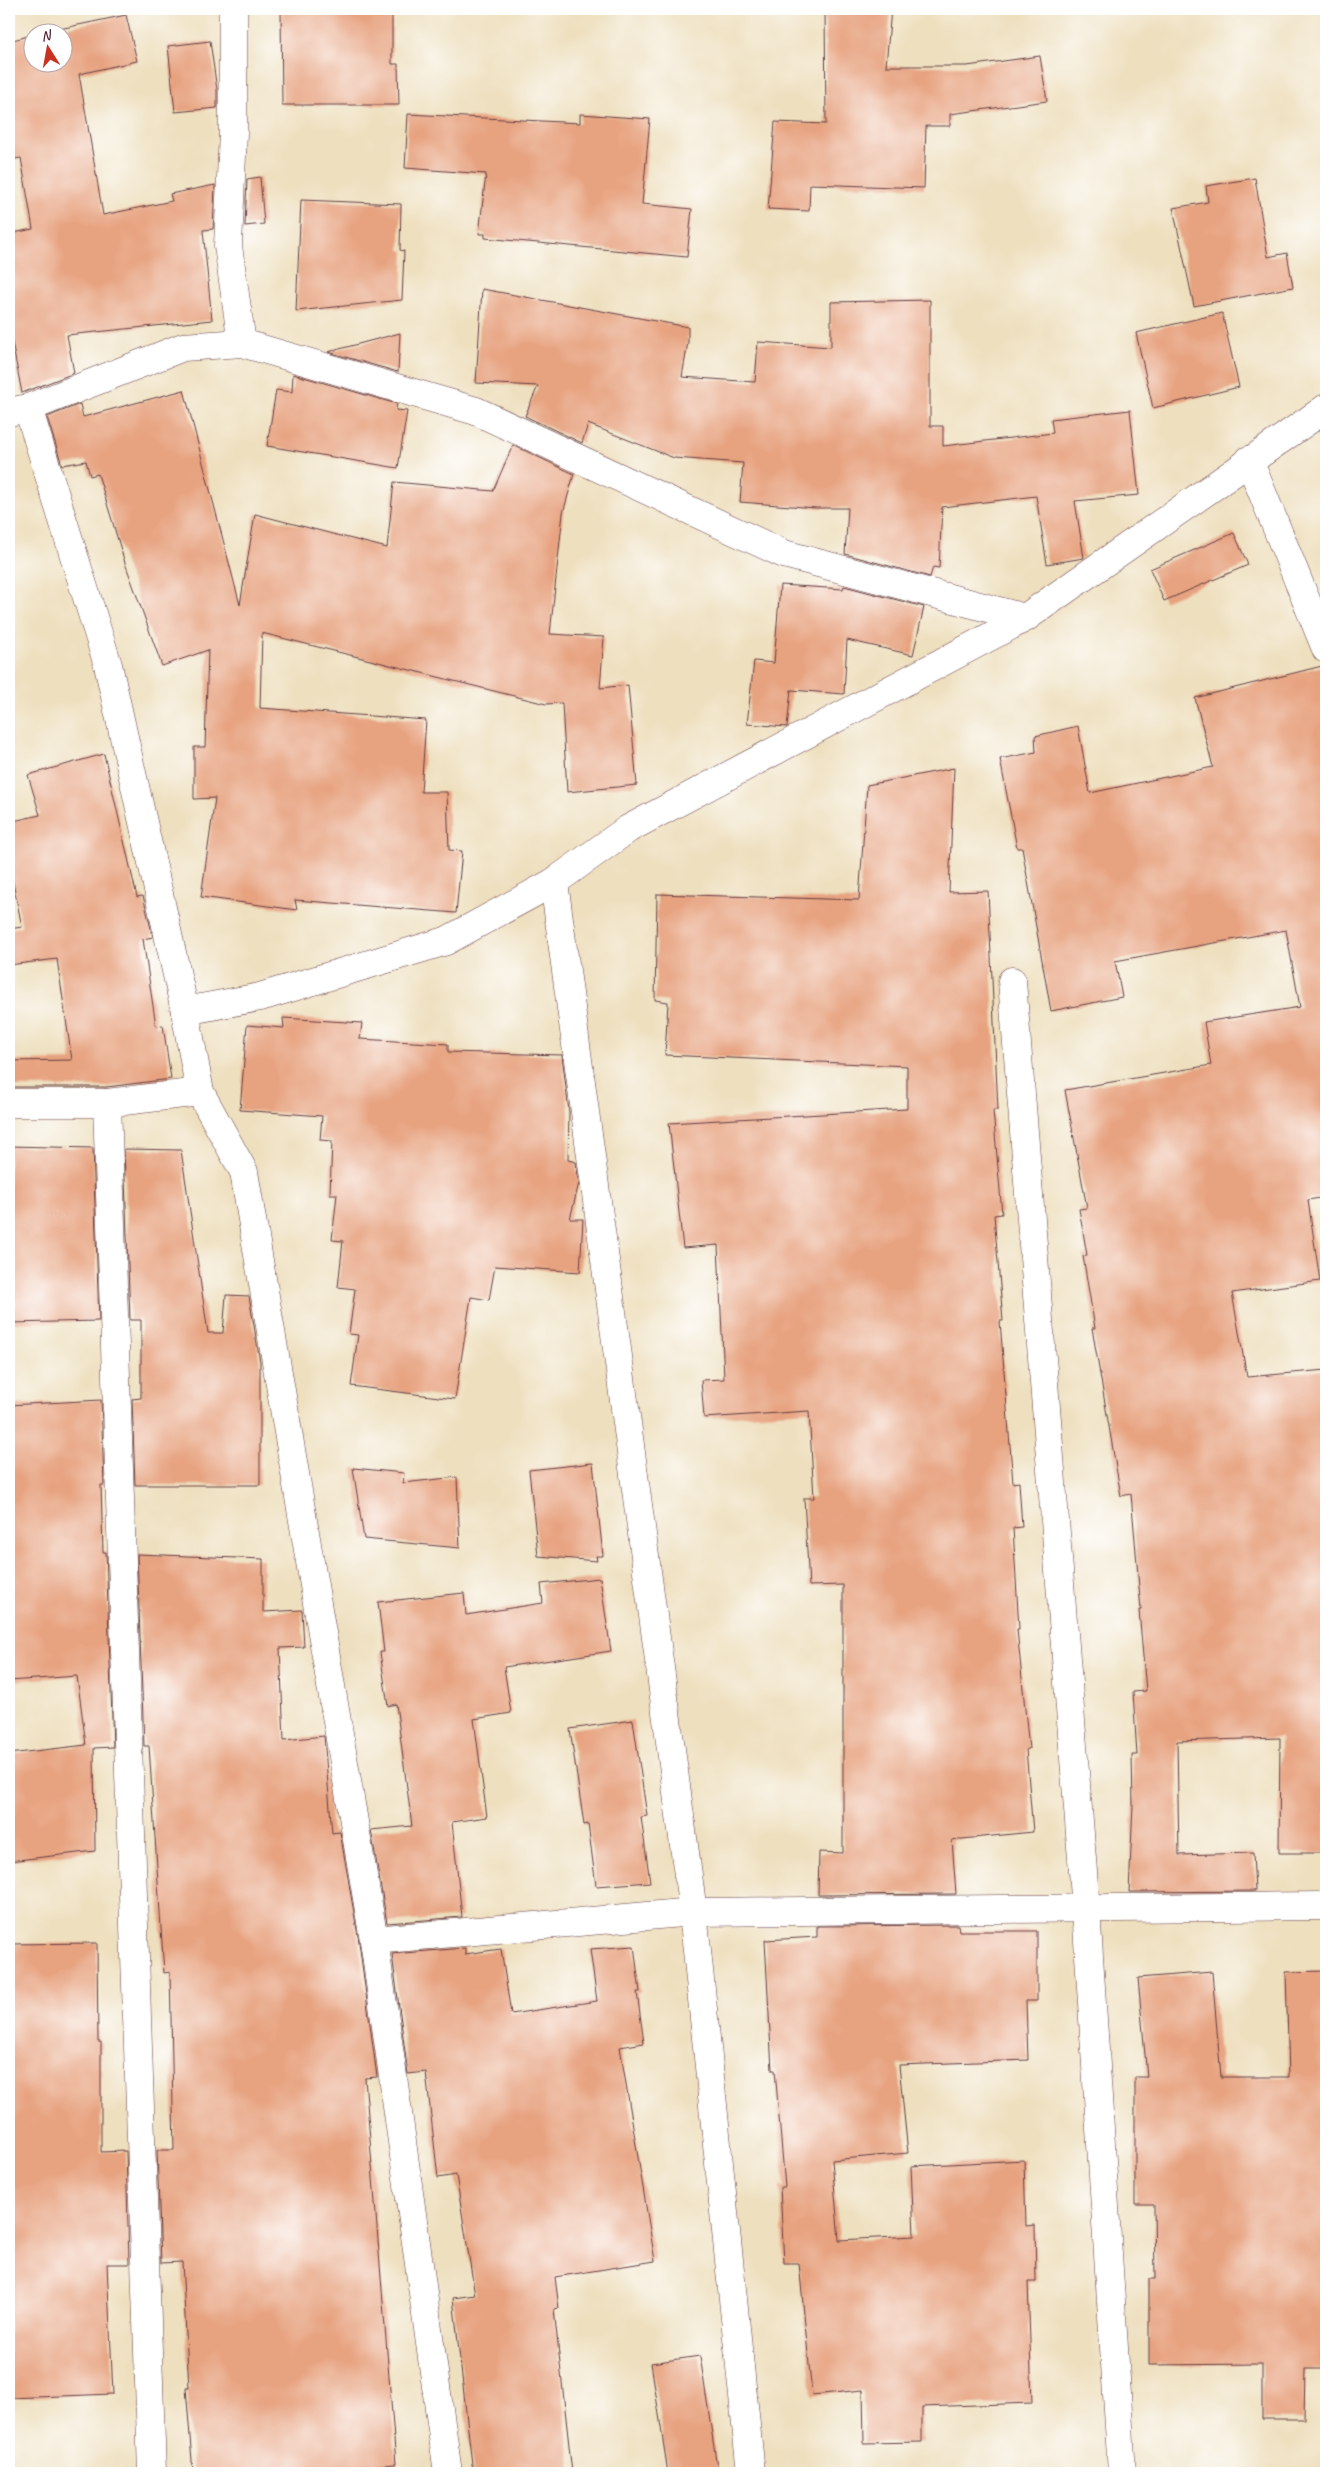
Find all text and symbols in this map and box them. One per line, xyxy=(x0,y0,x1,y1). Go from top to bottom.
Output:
north arrow xyxy=(22,22,72,72)
text: N xyxy=(40,26,54,45)

